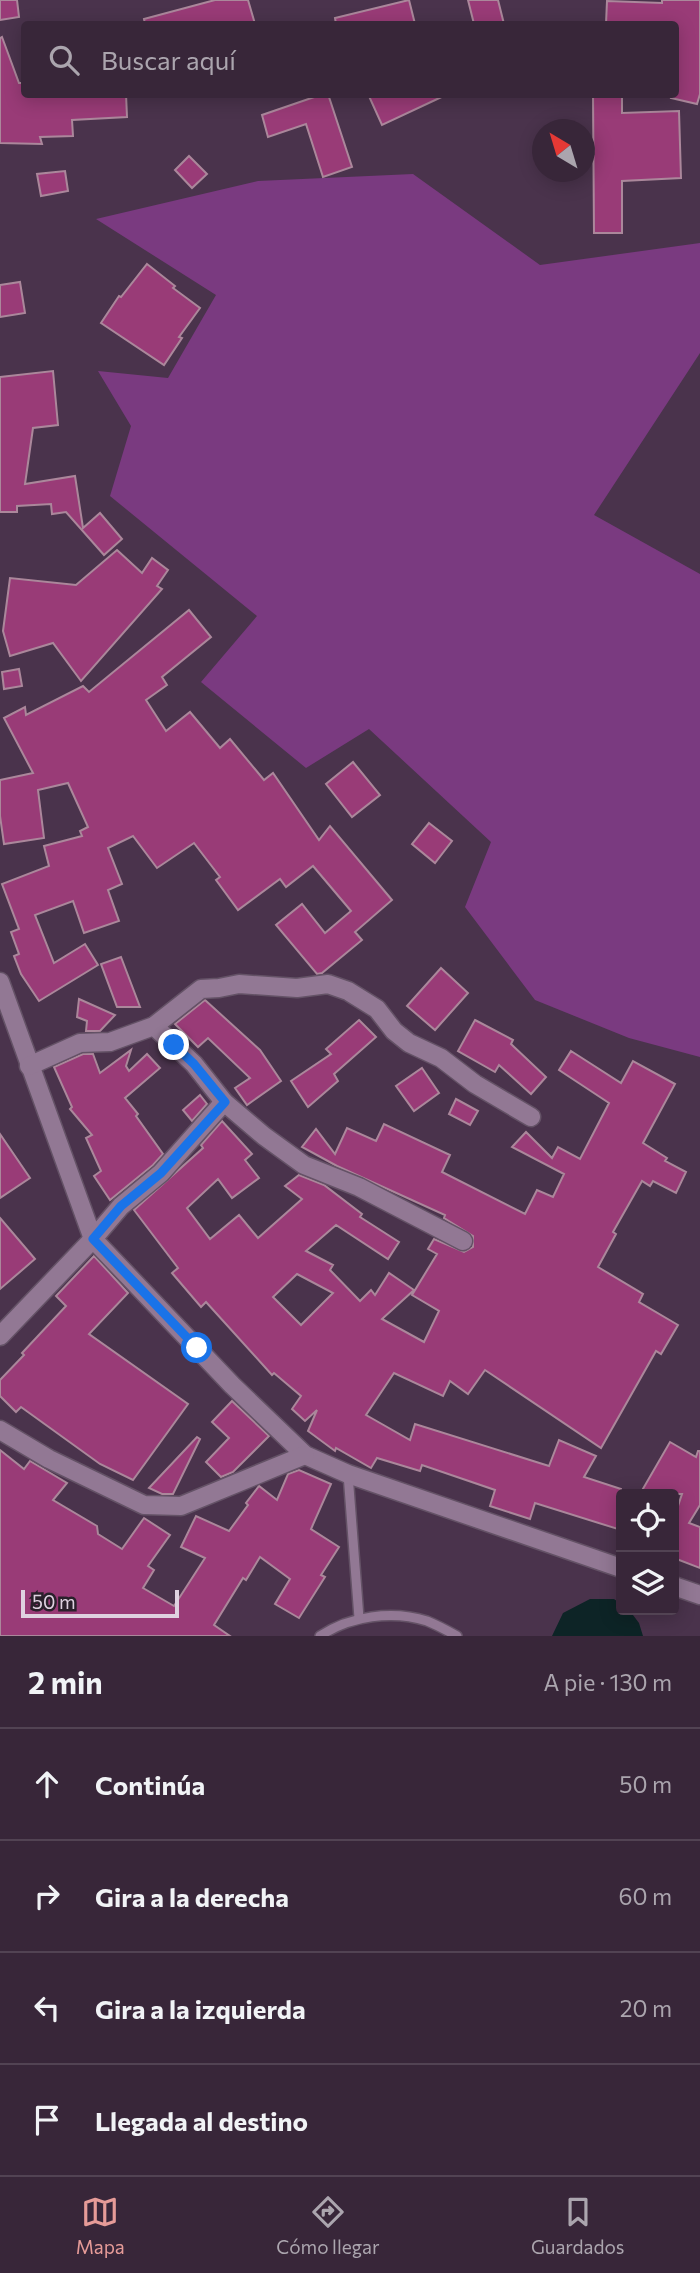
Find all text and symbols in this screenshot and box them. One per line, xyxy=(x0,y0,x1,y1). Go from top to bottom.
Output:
search box xyxy=(21,21,679,98)
icon: search xyxy=(45,41,83,79)
text: Buscar aquí xyxy=(101,44,236,75)
north arrow xyxy=(532,119,595,182)
route end xyxy=(158,1029,189,1060)
route start xyxy=(181,1332,212,1363)
map controls xyxy=(616,1489,679,1615)
button: locate xyxy=(616,1489,679,1552)
button: layers xyxy=(616,1552,679,1615)
scale bar xyxy=(21,1587,178,1619)
text: 50 m xyxy=(32,1590,76,1613)
text: 2 min xyxy=(28,1663,103,1700)
text: A pie · 130 m xyxy=(543,1668,672,1696)
icon: ahead xyxy=(28,1765,66,1803)
text: Continúa xyxy=(95,1769,205,1800)
text: 50 m xyxy=(619,1770,672,1798)
icon: right xyxy=(28,1877,66,1915)
text: Gira a la derecha xyxy=(95,1881,289,1912)
text: 60 m xyxy=(619,1882,672,1910)
icon: left xyxy=(28,1989,66,2027)
text: Gira a la izquierda xyxy=(95,1993,306,2024)
text: 20 m xyxy=(620,1994,672,2022)
icon: arrive xyxy=(28,2101,66,2139)
text: Llegada al destino xyxy=(95,2105,308,2136)
tab: Mapa xyxy=(76,2193,125,2258)
tab: Cómo llegar xyxy=(276,2193,380,2258)
tab: Guardados xyxy=(531,2193,624,2258)

